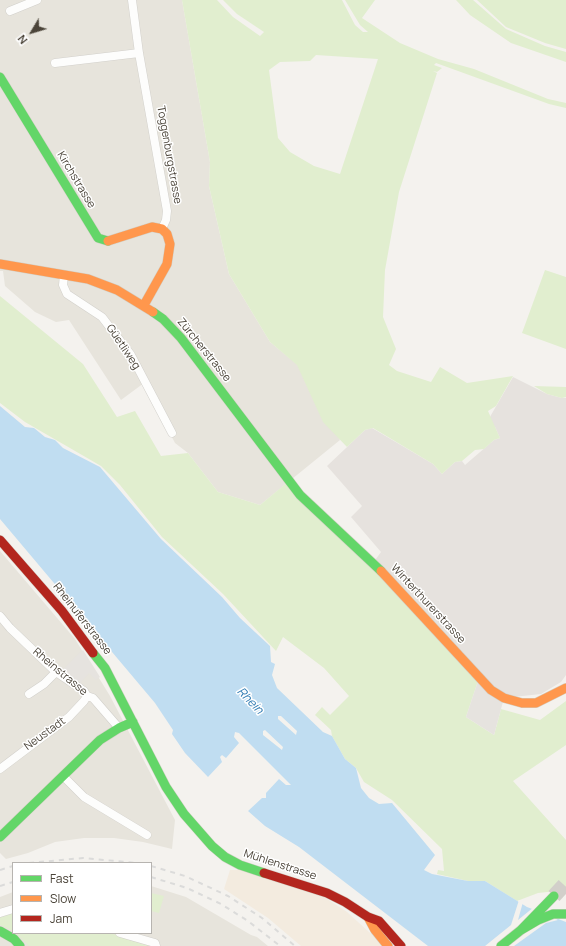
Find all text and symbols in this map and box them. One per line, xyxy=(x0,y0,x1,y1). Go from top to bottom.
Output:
north arrow xyxy=(12,12,52,52)
text: N xyxy=(14,32,30,47)
street label: Toggenburgstrasse xyxy=(154,105,184,205)
street label: Kirchstrasse xyxy=(54,149,98,211)
street label: Zürcherstrasse xyxy=(174,316,234,384)
street label: Güetliweg xyxy=(103,322,143,372)
street label: Winterthurerstrasse xyxy=(388,562,468,646)
street label: Rheinuferstrasse xyxy=(50,580,114,658)
street label: Rheinstrasse xyxy=(30,645,90,699)
water label: Rhein xyxy=(234,685,266,717)
street label: Neustadt xyxy=(22,715,68,753)
street label: Mühlenstrasse xyxy=(242,847,318,883)
legend xyxy=(12,862,152,934)
text: Fast xyxy=(50,870,74,887)
text: Slow xyxy=(50,890,76,907)
text: Jam xyxy=(50,910,72,927)

